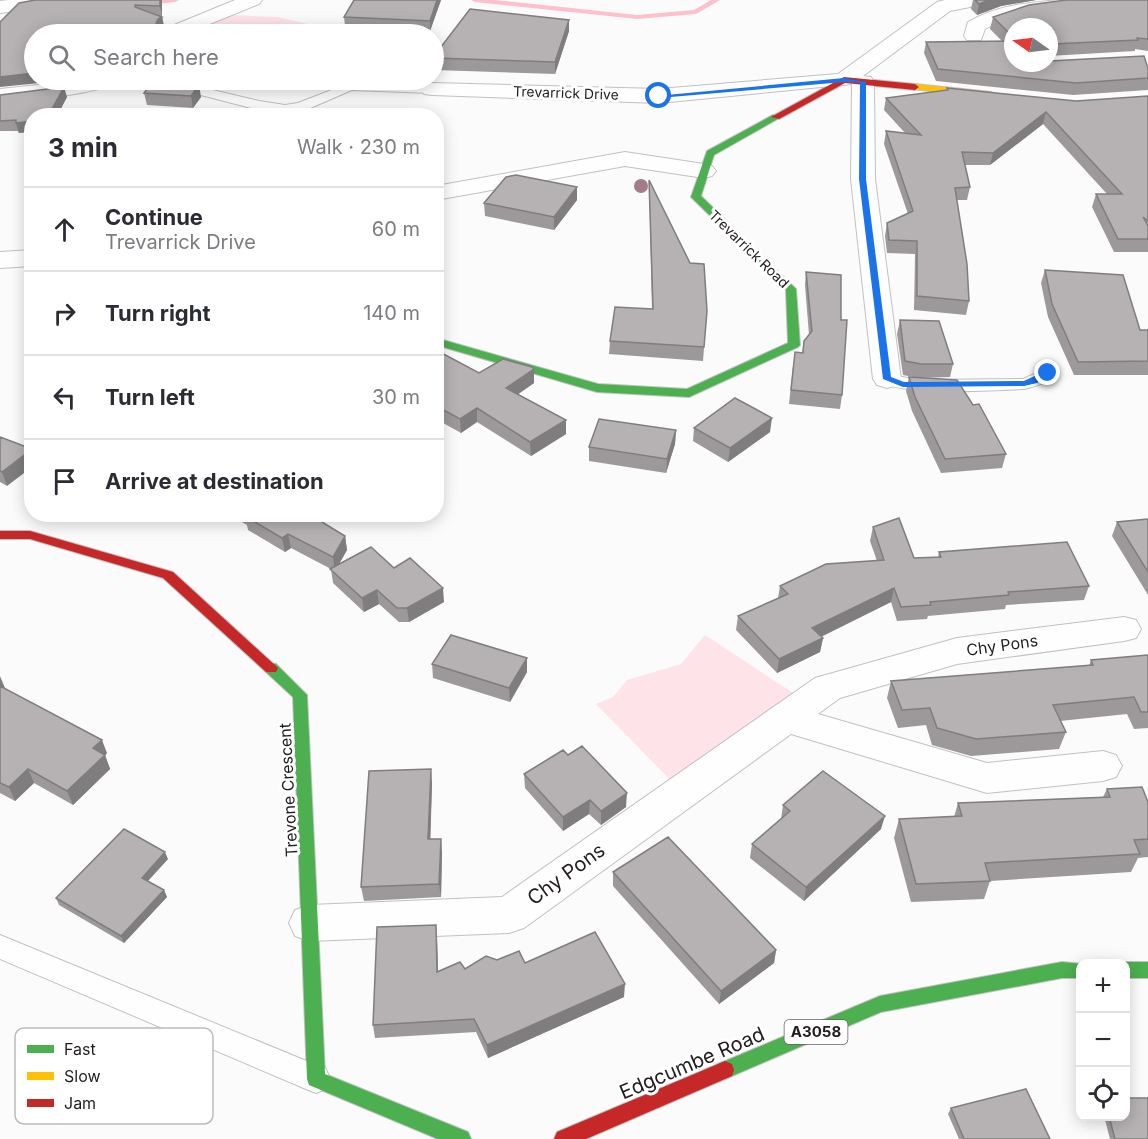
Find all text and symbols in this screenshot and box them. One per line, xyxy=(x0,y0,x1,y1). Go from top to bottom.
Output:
north arrow xyxy=(1004,18,1058,72)
search box xyxy=(24,24,444,90)
icon: search xyxy=(45,41,78,74)
text: Search here xyxy=(93,44,219,70)
street label: Trevarrick Drive xyxy=(513,82,619,103)
route start xyxy=(645,82,671,108)
text: 3 min xyxy=(48,132,118,163)
text: Walk · 230 m xyxy=(297,135,420,159)
text: Continue xyxy=(105,204,203,230)
street label: Trevarrick Road xyxy=(706,206,793,291)
icon: ahead xyxy=(48,213,81,246)
text: 60 m xyxy=(372,217,420,241)
text: Trevarrick Drive xyxy=(105,230,256,254)
icon: right xyxy=(48,297,81,330)
text: Turn right xyxy=(105,300,211,326)
text: 140 m xyxy=(363,301,420,325)
route end xyxy=(1034,359,1060,385)
icon: left xyxy=(48,381,81,414)
text: Turn left xyxy=(105,384,195,410)
text: 30 m xyxy=(372,385,420,409)
icon: arrive xyxy=(48,465,81,498)
text: Arrive at destination xyxy=(105,468,324,494)
street label: Chy Pons xyxy=(965,630,1039,660)
street label: Trevone Crescent xyxy=(275,723,301,857)
street label: Chy Pons xyxy=(523,838,609,910)
map controls xyxy=(1076,959,1130,1121)
button: + xyxy=(1076,959,1130,1013)
button: − xyxy=(1076,1013,1130,1067)
road number: A3058 xyxy=(784,1020,848,1044)
street label: Edgcumbe Road xyxy=(616,1022,768,1104)
legend xyxy=(15,1028,213,1124)
text: Fast xyxy=(64,1039,96,1059)
text: Slow xyxy=(64,1066,101,1086)
button: locate xyxy=(1076,1067,1130,1121)
text: Jam xyxy=(64,1093,96,1113)

